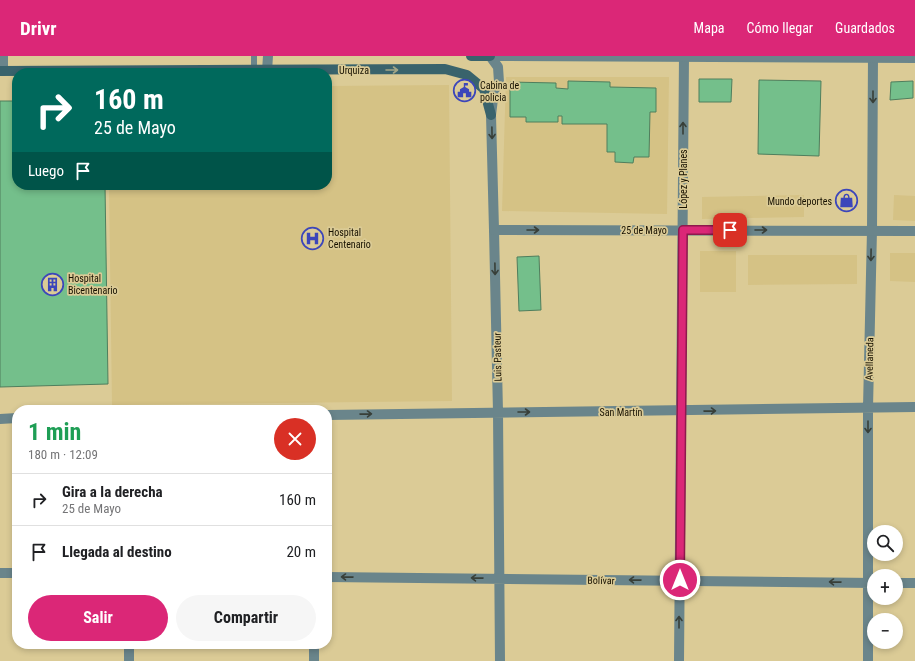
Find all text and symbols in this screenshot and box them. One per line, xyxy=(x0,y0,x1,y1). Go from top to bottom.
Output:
text: Drivr xyxy=(20,17,57,40)
text: Mapa xyxy=(694,20,725,36)
text: Cómo llegar xyxy=(747,20,813,36)
text: Guardados xyxy=(835,20,895,36)
street label: Urquiza xyxy=(339,65,369,76)
one-way arrow xyxy=(385,66,398,74)
public building icon: Cabina de policia xyxy=(452,78,478,104)
place label: Cabina de policia xyxy=(480,80,520,103)
text: 160 m xyxy=(94,83,164,116)
icon: right xyxy=(28,84,80,136)
one-way arrow xyxy=(869,90,877,103)
text: 25 de Mayo xyxy=(94,117,176,138)
one-way arrow xyxy=(679,122,687,135)
one-way arrow xyxy=(488,126,495,139)
street label: López y Planes xyxy=(678,149,689,209)
icon: arrive xyxy=(72,160,94,182)
text: Luego xyxy=(28,162,64,180)
shop icon: Mundo deportes xyxy=(834,188,860,214)
place label: Mundo deportes xyxy=(767,196,832,207)
pin xyxy=(713,213,747,247)
icon: arrive xyxy=(719,219,741,241)
hospital icon: Hospital Centenario xyxy=(300,225,326,251)
street label: 25 de Mayo xyxy=(621,225,667,236)
one-way arrow xyxy=(526,226,539,234)
one-way arrow xyxy=(754,226,767,234)
place label: Hospital Centenario xyxy=(328,227,371,250)
one-way arrow xyxy=(867,248,875,261)
one-way arrow xyxy=(491,262,499,275)
building icon: Hospital Bicentenario xyxy=(40,271,66,297)
place label: Hospital Bicentenario xyxy=(68,273,118,296)
street label: Luis Pasteur xyxy=(492,332,503,382)
street label: Avellaneda xyxy=(864,337,875,381)
street label: San Martín xyxy=(600,407,643,418)
one-way arrow xyxy=(703,407,716,415)
one-way arrow xyxy=(517,408,530,416)
one-way arrow xyxy=(359,410,372,418)
text: 1 min xyxy=(28,418,81,446)
button: close xyxy=(274,418,316,460)
one-way arrow xyxy=(864,420,872,433)
text: 180 m · 12:09 xyxy=(28,447,98,462)
text: Gira a la derecha xyxy=(62,483,163,501)
icon: right xyxy=(28,489,50,511)
text: 160 m xyxy=(279,491,316,509)
text: 25 de Mayo xyxy=(62,501,121,516)
map controls xyxy=(867,525,903,649)
button: search xyxy=(867,525,903,561)
icon: arrive xyxy=(28,541,50,563)
text: Llegada al destino xyxy=(62,543,172,561)
text: 20 m xyxy=(286,543,316,561)
position arrow xyxy=(659,559,701,601)
button: + xyxy=(867,569,903,605)
one-way arrow xyxy=(341,573,354,581)
one-way arrow xyxy=(471,574,484,582)
street label: Bolívar xyxy=(587,575,615,586)
one-way arrow xyxy=(629,576,642,584)
one-way arrow xyxy=(829,578,842,586)
button: Salir xyxy=(28,595,168,641)
button: Compartir xyxy=(176,595,316,641)
button: − xyxy=(867,613,903,649)
one-way arrow xyxy=(675,616,683,629)

